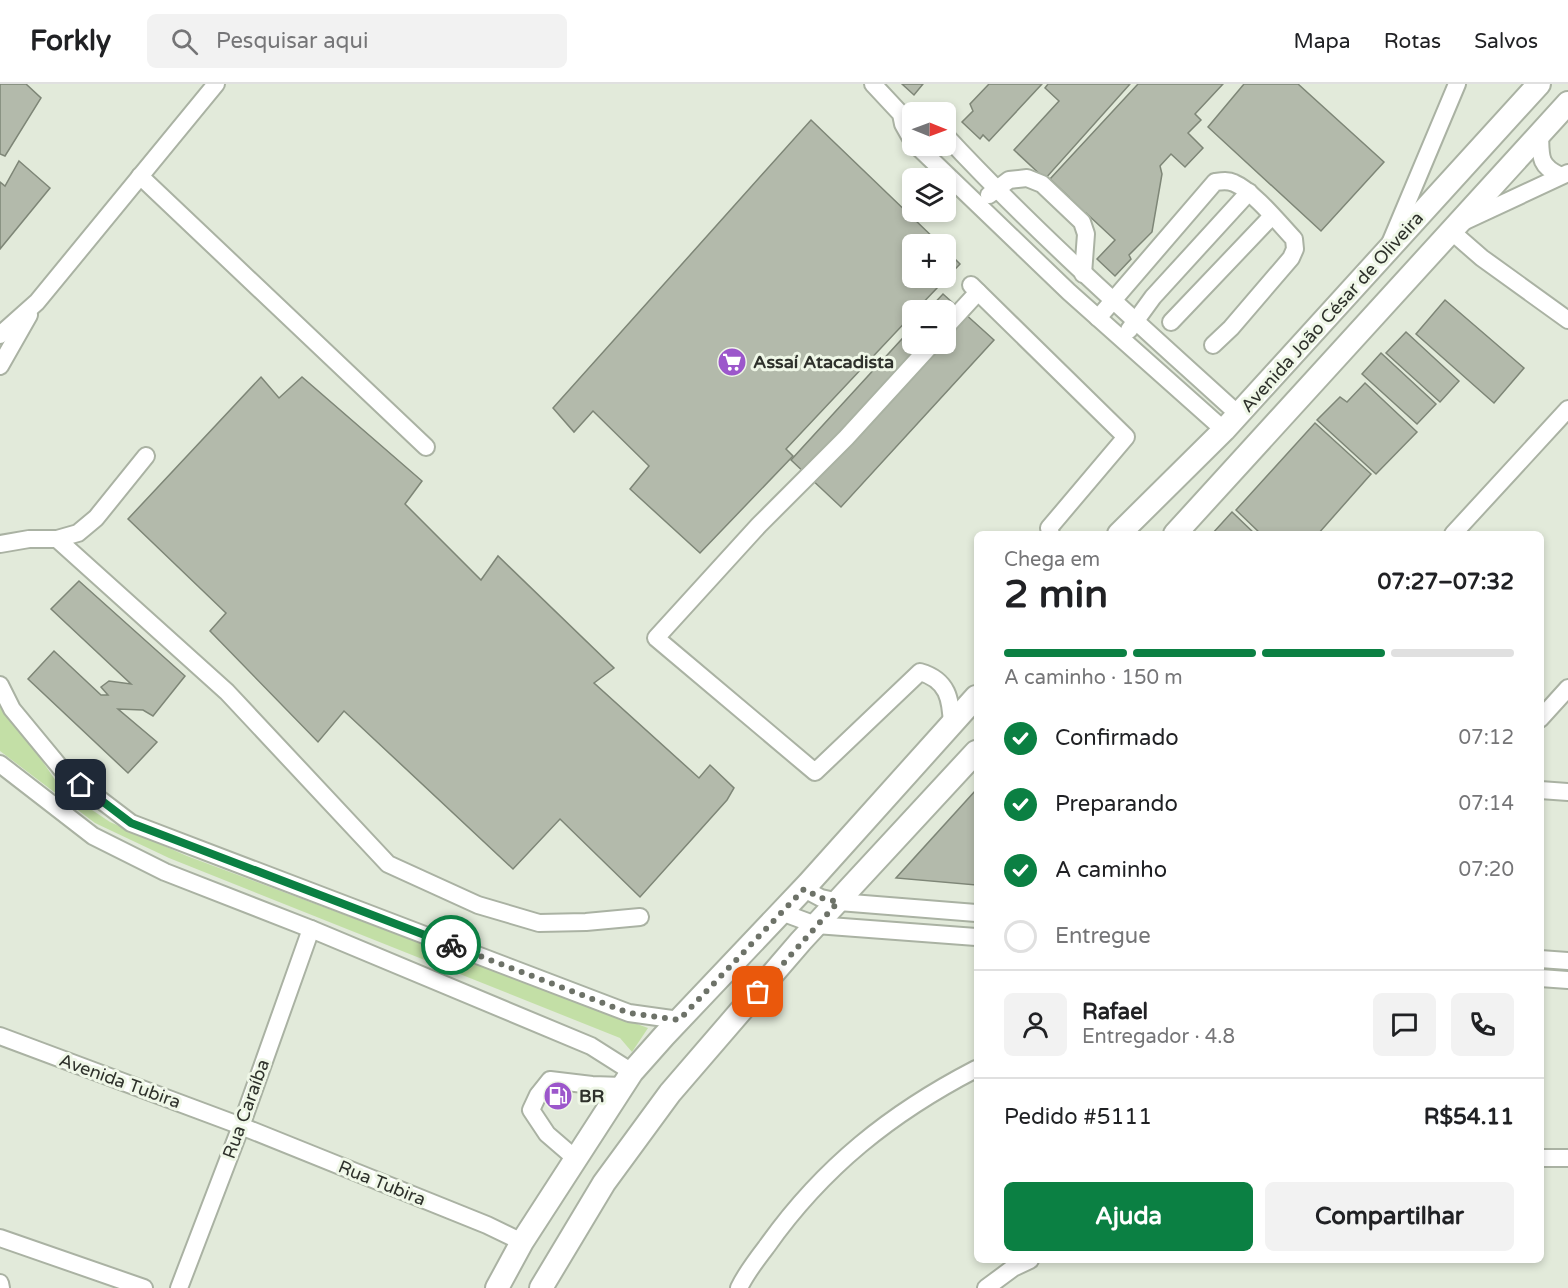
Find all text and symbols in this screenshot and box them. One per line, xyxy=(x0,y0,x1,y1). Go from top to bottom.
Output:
search box xyxy=(147,14,567,68)
text: Forkly xyxy=(30,24,111,58)
icon: search xyxy=(168,25,201,58)
text: Pesquisar aqui xyxy=(216,28,368,54)
text: Mapa xyxy=(1293,29,1351,54)
text: Rotas xyxy=(1384,29,1441,54)
text: Salvos xyxy=(1474,29,1538,54)
north arrow xyxy=(902,102,956,156)
map controls xyxy=(902,102,956,354)
button: layers xyxy=(902,168,956,222)
street label: Avenida João César de Oliveira xyxy=(1236,207,1428,417)
button: + xyxy=(902,234,956,288)
button: − xyxy=(902,300,956,354)
supermarket icon: Assaí Atacadista xyxy=(716,346,748,378)
place label: Assaí Atacadista xyxy=(753,351,894,373)
text: Chega em xyxy=(1004,548,1100,572)
text: 07:27–07:32 xyxy=(1377,569,1514,595)
text: 2 min xyxy=(1004,571,1108,618)
text: A caminho · 150 m xyxy=(1004,666,1183,690)
icon: check xyxy=(1004,722,1037,755)
text: Confirmado xyxy=(1055,725,1179,751)
text: 07:12 xyxy=(1459,726,1514,750)
pin xyxy=(55,759,106,810)
icon: home xyxy=(64,768,97,801)
icon: check xyxy=(1004,788,1037,821)
text: Preparando xyxy=(1055,791,1178,817)
text: 07:14 xyxy=(1459,792,1514,816)
icon: check xyxy=(1004,854,1037,887)
text: A caminho xyxy=(1055,857,1167,883)
text: 07:20 xyxy=(1459,858,1514,882)
courier xyxy=(421,915,481,975)
text: Entregue xyxy=(1055,923,1151,949)
icon: bike xyxy=(435,929,468,962)
pin xyxy=(732,966,783,1017)
icon: bag xyxy=(741,975,774,1008)
button: person xyxy=(1004,993,1067,1056)
button: chat xyxy=(1373,993,1436,1056)
button: phone xyxy=(1451,993,1514,1056)
text: Rafael xyxy=(1082,999,1148,1025)
text: Entregador · 4.8 xyxy=(1082,1025,1235,1049)
street label: Avenida Tubira xyxy=(56,1049,184,1113)
street label: Rua Caraíba xyxy=(218,1056,274,1162)
fuel station icon: BR xyxy=(542,1080,574,1112)
place label: BR xyxy=(579,1085,604,1107)
text: Pedido #5111 xyxy=(1004,1104,1152,1130)
text: R$54.11 xyxy=(1424,1104,1514,1130)
street label: Rua Tubira xyxy=(335,1156,429,1210)
button: Ajuda xyxy=(1004,1182,1253,1251)
button: Compartilhar xyxy=(1265,1182,1514,1251)

